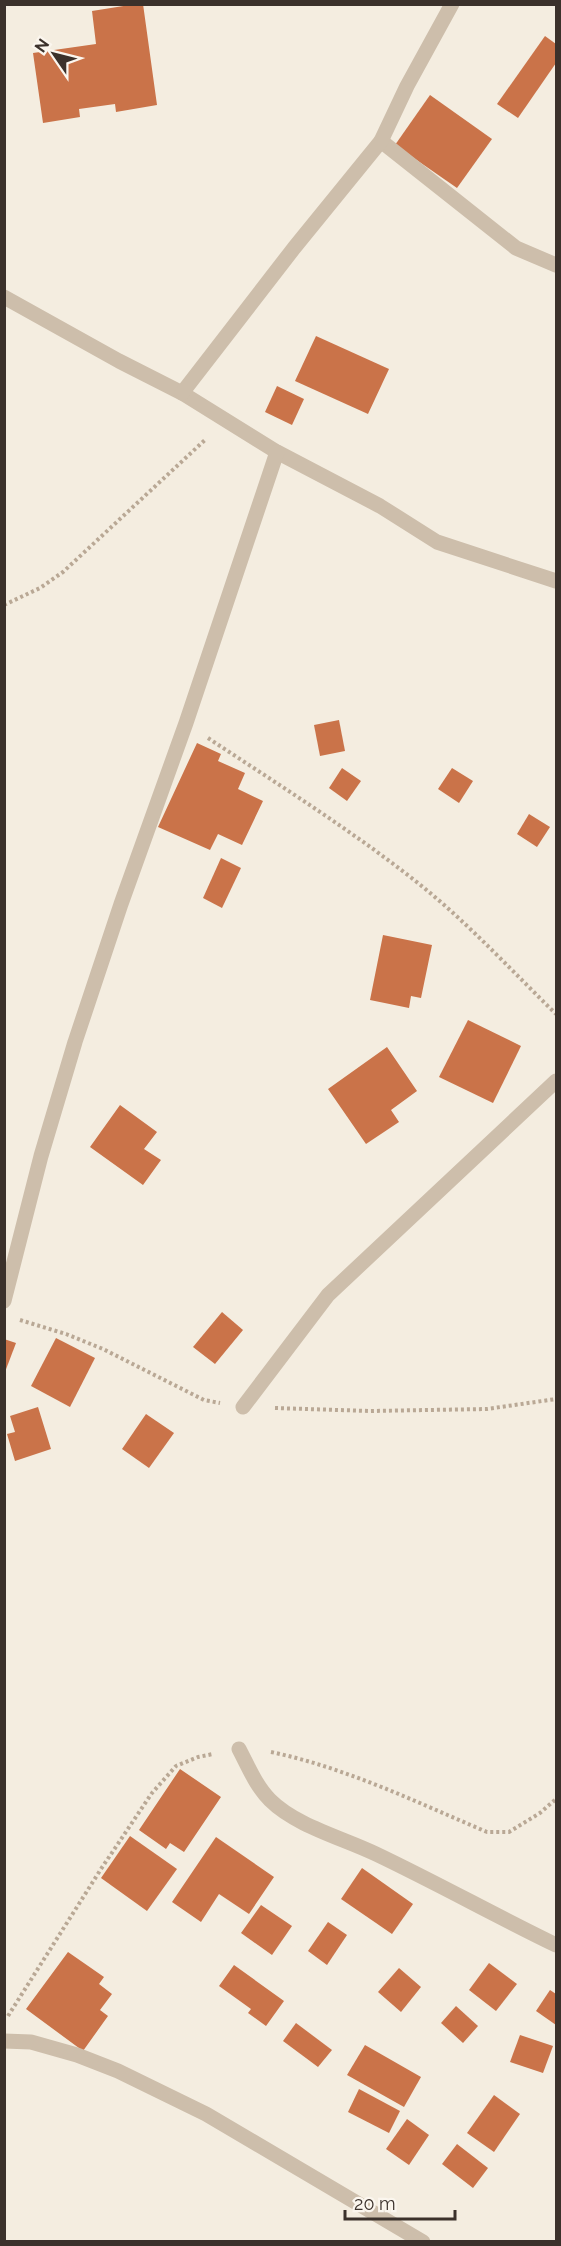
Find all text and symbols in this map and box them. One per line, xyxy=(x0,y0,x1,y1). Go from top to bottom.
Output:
north arrow xyxy=(24,24,84,84)
text: N xyxy=(31,35,53,56)
scale bar xyxy=(345,2183,454,2221)
text: 20 m xyxy=(354,2193,396,2214)

